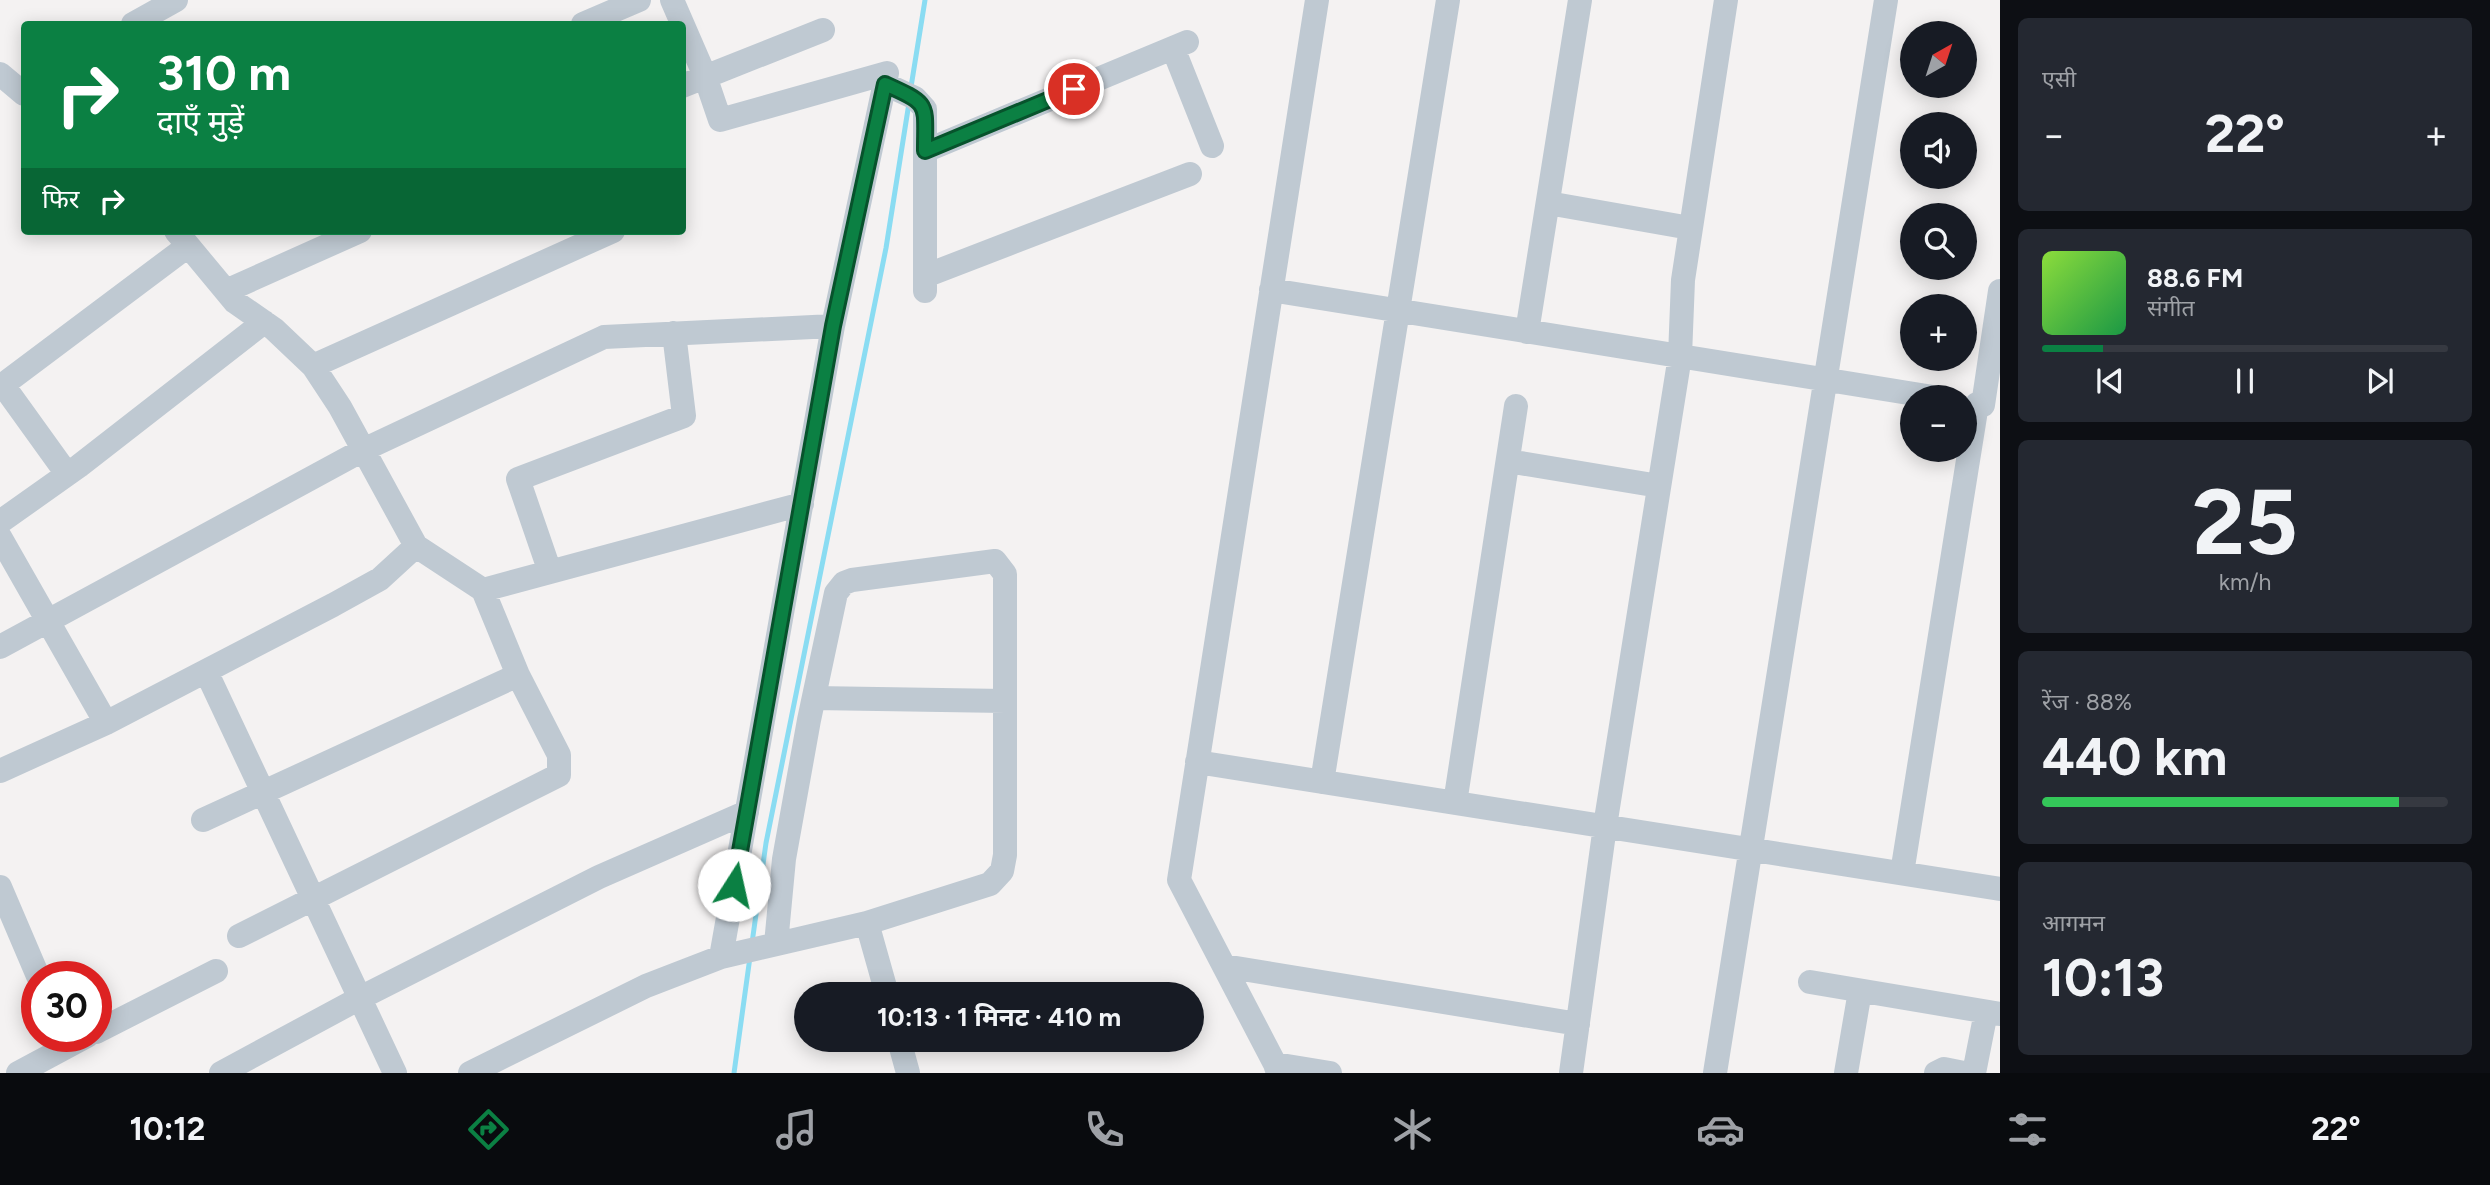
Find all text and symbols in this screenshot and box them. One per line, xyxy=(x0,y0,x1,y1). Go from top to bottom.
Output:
north arrow xyxy=(1900,21,1978,98)
map controls xyxy=(1900,21,1977,462)
text: 310 m xyxy=(157,43,291,102)
icon: right xyxy=(42,49,133,140)
pin xyxy=(1044,59,1104,119)
text: एसी xyxy=(2042,65,2076,93)
icon: arrive xyxy=(1055,70,1093,108)
text: दाएँ मुड़ें xyxy=(157,103,244,141)
text: 22° xyxy=(2205,103,2285,165)
button: sound xyxy=(1900,112,1977,189)
text: − xyxy=(2042,112,2066,158)
text: + xyxy=(2424,112,2448,158)
icon: right xyxy=(93,182,131,220)
text: फिर xyxy=(42,183,79,215)
button: search xyxy=(1900,203,1977,280)
text: 88.6 FM xyxy=(2147,262,2243,294)
button: + xyxy=(1900,294,1977,371)
text: संगीत xyxy=(2147,294,2195,322)
icon: previous xyxy=(2091,362,2129,400)
icon: pause xyxy=(2226,362,2264,400)
icon: next xyxy=(2361,362,2399,400)
button: − xyxy=(1900,385,1977,462)
text: 25 xyxy=(2192,468,2298,577)
text: km/h xyxy=(2219,568,2271,596)
text: रेंज · 88% xyxy=(2042,688,2132,716)
text: 440 km xyxy=(2042,726,2227,788)
position arrow xyxy=(697,848,771,922)
text: आगमन xyxy=(2042,909,2105,937)
text: 10:13 xyxy=(2042,947,2164,1009)
speed limit sign: 30 xyxy=(21,961,112,1052)
text: 10:13 · 1 मिनट · 410 m xyxy=(877,1001,1121,1033)
icon: directions xyxy=(464,1105,513,1154)
icon: music xyxy=(772,1105,821,1154)
icon: phone xyxy=(1080,1105,1129,1154)
icon: climate xyxy=(1388,1105,1437,1154)
icon: car xyxy=(1696,1105,1745,1154)
icon: filters xyxy=(2003,1105,2052,1154)
text: 10:12 xyxy=(129,1110,205,1148)
text: 22° xyxy=(2311,1110,2361,1148)

